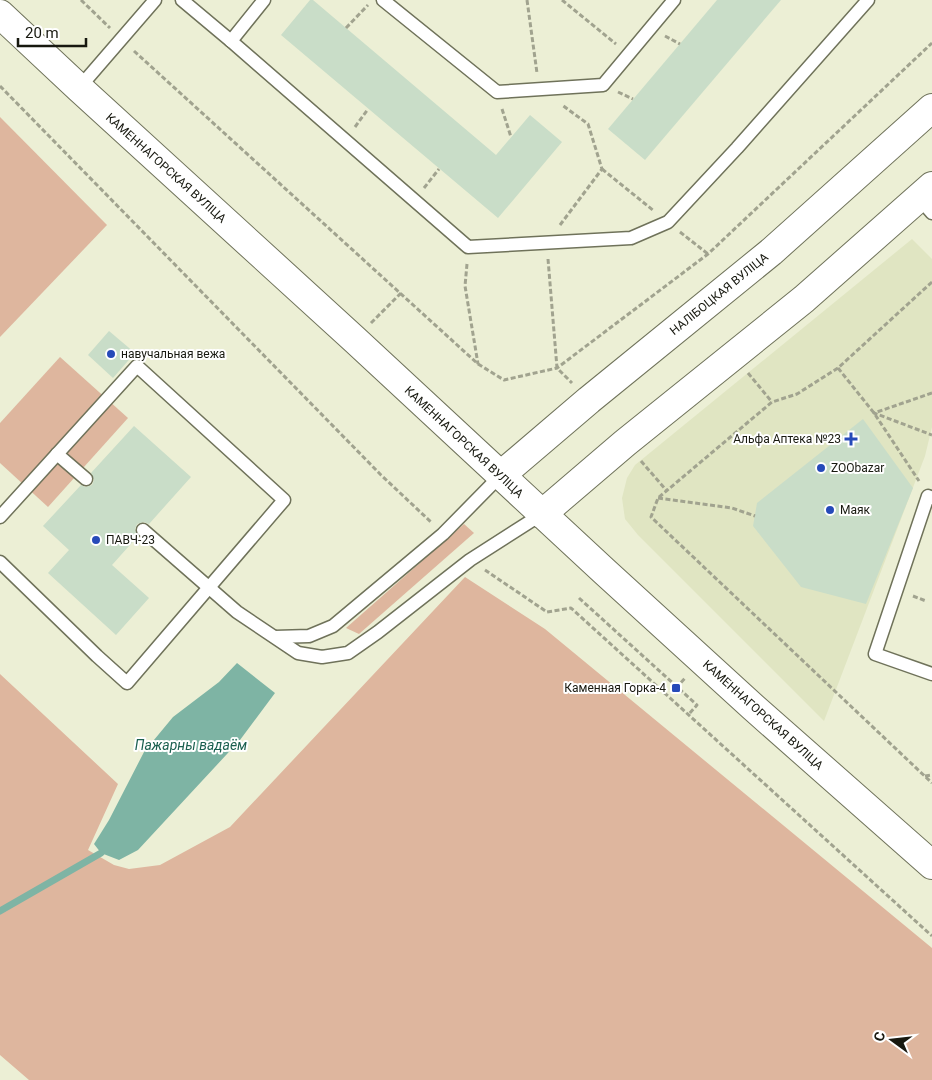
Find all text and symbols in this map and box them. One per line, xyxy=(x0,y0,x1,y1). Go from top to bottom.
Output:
scale bar xyxy=(18,15,85,47)
text: 20 m xyxy=(25,24,59,42)
street label: КАМЕННАГОРСКАЯ ВУЛІЦА xyxy=(103,110,229,226)
street label: НАЛІБОЦКАЯ ВУЛІЦА xyxy=(667,250,771,338)
place label: навучальная вежа xyxy=(121,347,225,361)
marker: навучальная вежа xyxy=(105,348,117,360)
street label: КАМЕННАГОРСКАЯ ВУЛІЦА xyxy=(402,383,526,501)
place label: Альфа Аптека №23 xyxy=(733,432,841,446)
marker: Альфа Аптека №23 xyxy=(845,433,857,445)
place label: ZOObazar xyxy=(831,461,884,475)
marker: ZOObazar xyxy=(815,462,827,474)
place label: Маяк xyxy=(840,503,871,517)
marker: Маяк xyxy=(824,504,836,516)
place label: ПАВЧ-23 xyxy=(106,533,155,547)
marker: ПАВЧ-23 xyxy=(90,534,102,546)
street label: КАМЕННАГОРСКАЯ ВУЛІЦА xyxy=(700,657,826,773)
place label: Каменная Горка-4 xyxy=(564,681,666,695)
marker: Каменная Горка-4 xyxy=(670,682,682,694)
water label: Пажарны вадаём xyxy=(135,737,247,753)
north arrow xyxy=(867,1015,917,1065)
text: С xyxy=(871,1030,888,1043)

